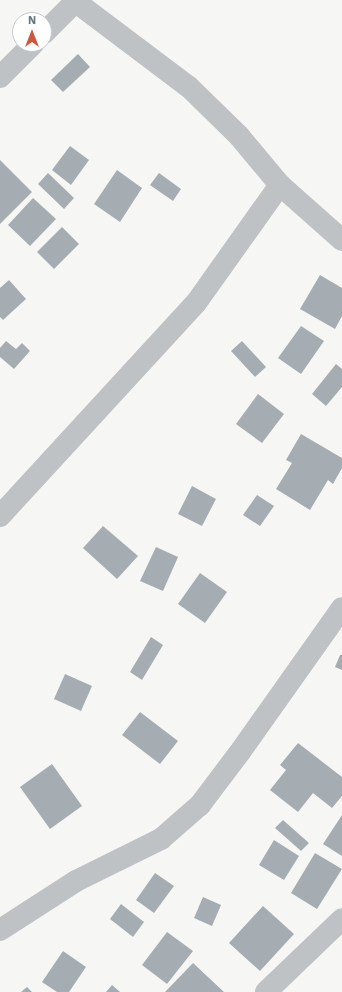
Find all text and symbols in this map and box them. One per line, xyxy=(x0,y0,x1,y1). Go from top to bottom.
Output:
north arrow xyxy=(12,12,52,52)
text: N xyxy=(28,14,36,27)

